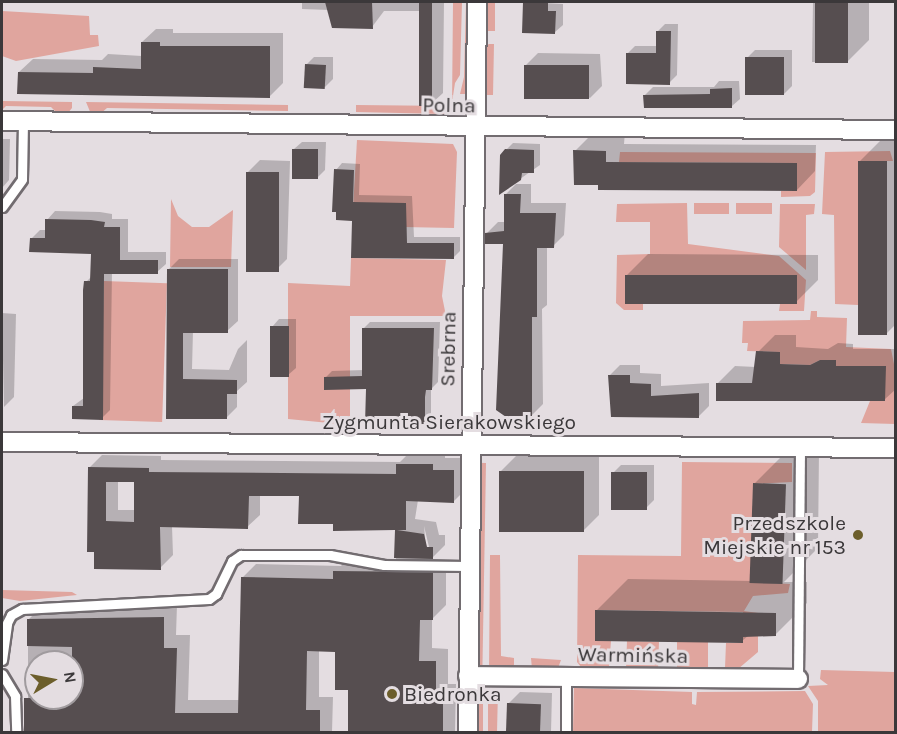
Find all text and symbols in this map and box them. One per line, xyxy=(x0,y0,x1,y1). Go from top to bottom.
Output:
street label: Polna xyxy=(422,92,476,118)
street label: Srebrna xyxy=(435,311,461,387)
street label: Zygmunta Sierakowskiego xyxy=(322,409,576,435)
place label: Przedszkole Miejskie nr 153 xyxy=(703,510,846,560)
marker: Przedszkole Miejskie nr 153 xyxy=(851,528,865,542)
street label: Warmińska xyxy=(578,641,688,669)
north arrow xyxy=(24,650,84,710)
text: N xyxy=(60,670,81,684)
place label: Biedronka xyxy=(404,681,502,707)
marker: Biedronka xyxy=(385,687,399,701)

